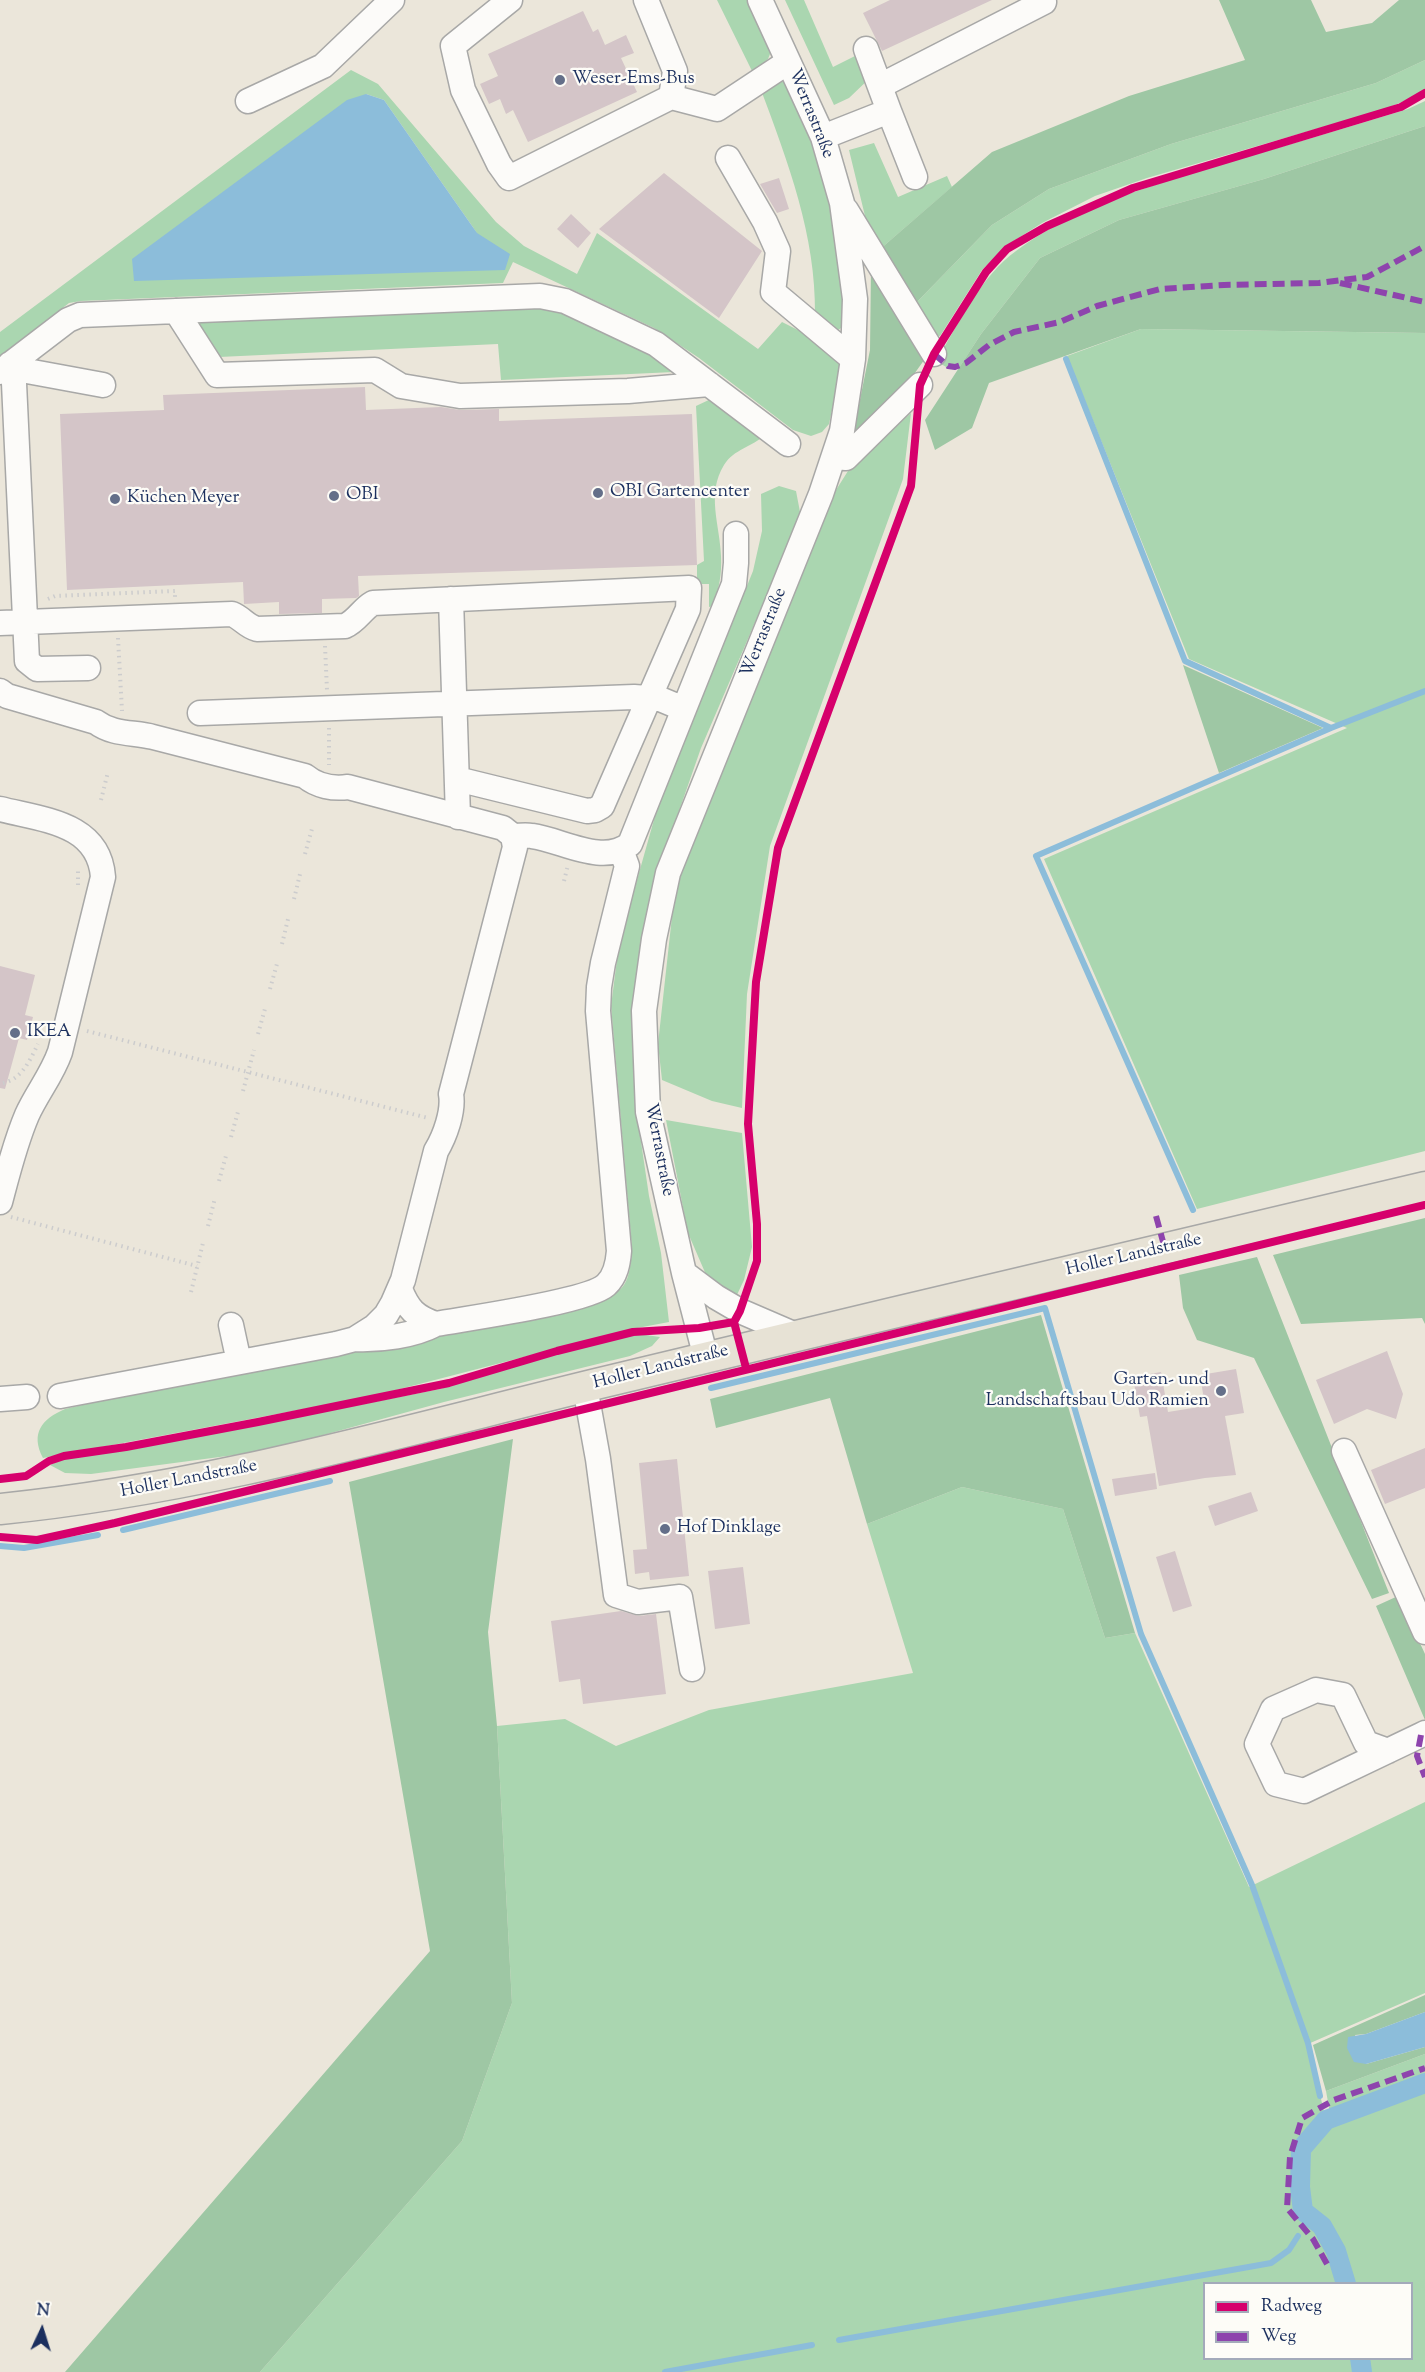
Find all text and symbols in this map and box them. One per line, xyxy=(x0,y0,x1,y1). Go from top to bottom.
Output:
street label: Werrastraße xyxy=(782,66,838,162)
place label: Weser-Ems-Bus xyxy=(572,69,695,91)
marker: Weser-Ems-Bus xyxy=(553,73,567,87)
place label: OBI Gartencenter xyxy=(610,482,749,504)
place label: OBI xyxy=(346,485,379,507)
marker: OBI Gartencenter xyxy=(591,486,605,500)
place label: Küchen Meyer xyxy=(127,488,239,510)
marker: OBI xyxy=(327,489,341,503)
marker: Küchen Meyer xyxy=(108,492,122,506)
street label: Werrastraße xyxy=(737,585,793,681)
place label: IKEA xyxy=(27,1022,71,1044)
marker: IKEA xyxy=(8,1026,22,1040)
street label: Werrastraße xyxy=(638,1102,678,1198)
street label: Holler Landstraße xyxy=(1064,1230,1204,1282)
street label: Holler Landstraße xyxy=(591,1341,731,1395)
place label: Garten- und Landschaftsbau Udo Ramien xyxy=(986,1370,1209,1412)
marker: Garten- und Landschaftsbau Udo Ramien xyxy=(1214,1384,1228,1398)
street label: Holler Landstraße xyxy=(119,1456,259,1504)
place label: Hof Dinklage xyxy=(677,1518,781,1540)
marker: Hof Dinklage xyxy=(658,1522,672,1536)
legend xyxy=(1203,2282,1413,2360)
text: Radweg xyxy=(1261,2294,1322,2320)
north arrow xyxy=(12,2300,72,2360)
text: N xyxy=(36,2300,50,2323)
text: Weg xyxy=(1261,2324,1296,2350)

